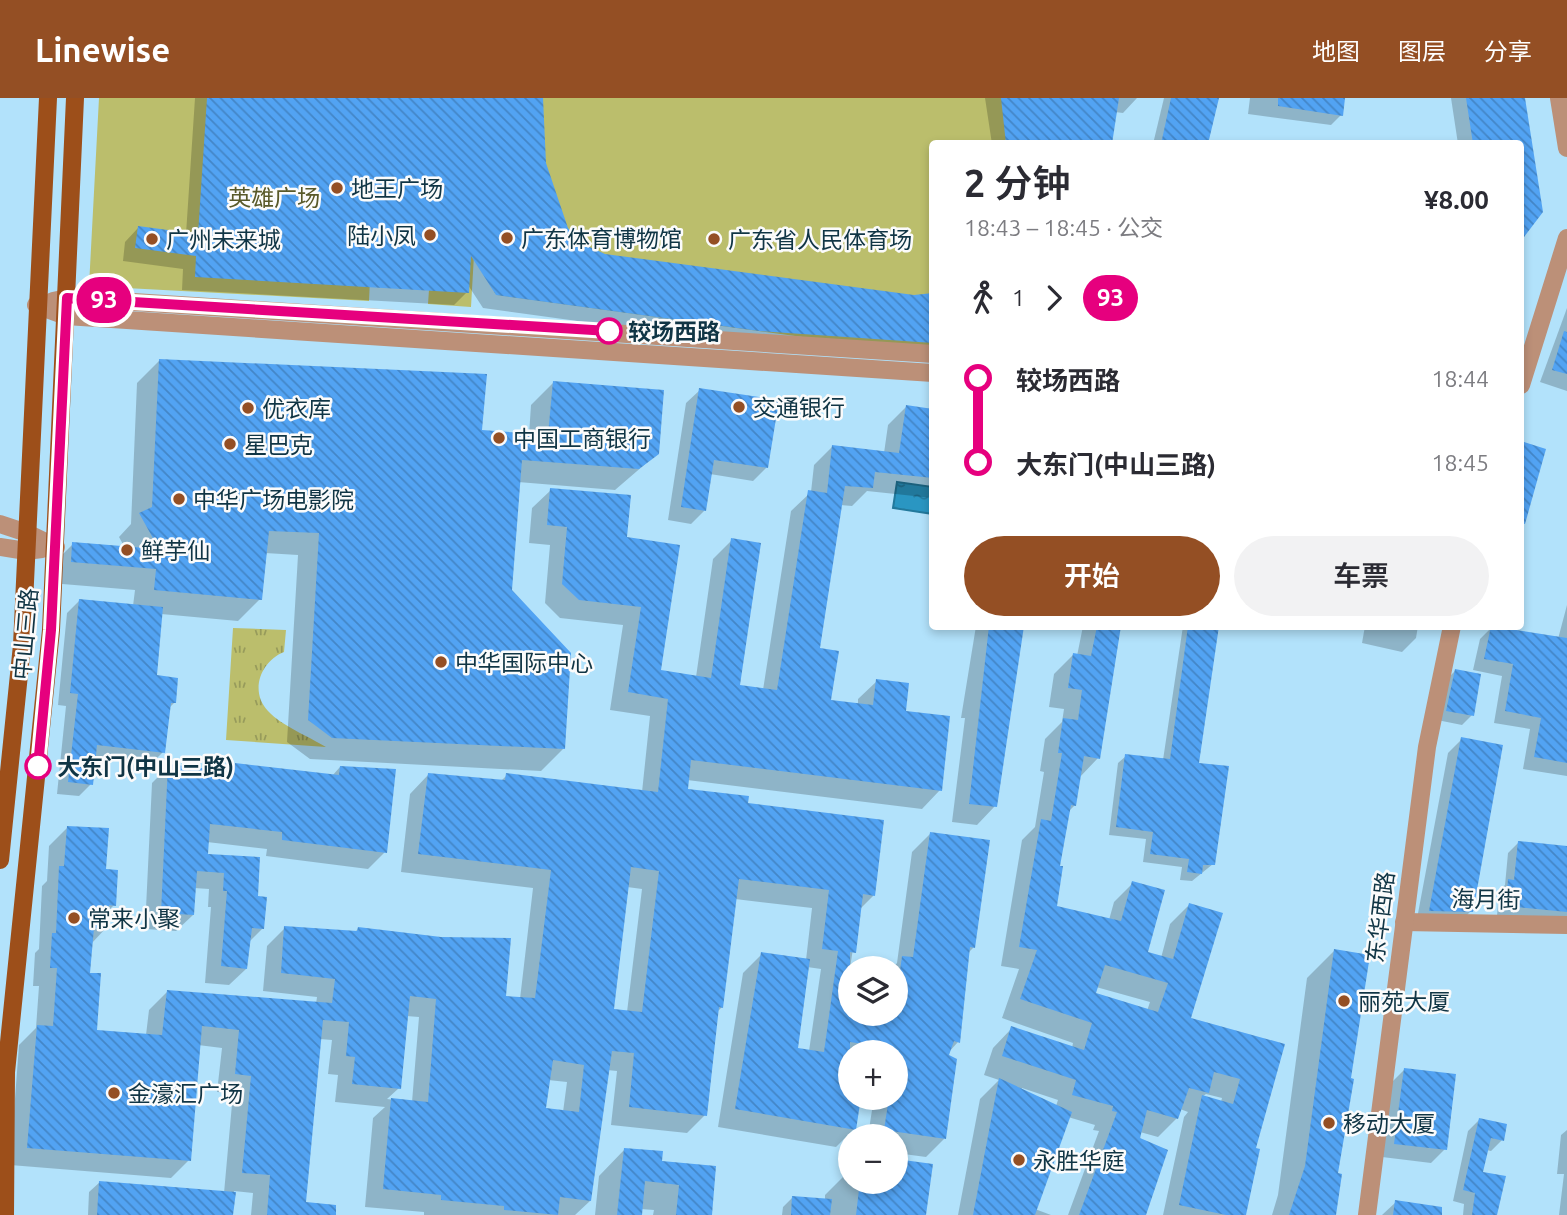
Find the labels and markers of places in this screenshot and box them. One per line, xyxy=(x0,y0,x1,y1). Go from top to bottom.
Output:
place label: 地王广场 xyxy=(351,176,443,201)
marker: 地王广场 xyxy=(329,180,345,196)
place label: 陆小凤 xyxy=(347,223,416,248)
place label: 广东体育博物馆 xyxy=(521,226,682,251)
place label: 广州未来城 xyxy=(166,227,281,252)
marker: 陆小凤 xyxy=(422,227,438,243)
place label: 广东省人民体育场 xyxy=(728,227,912,252)
marker: 广东体育博物馆 xyxy=(499,230,515,246)
marker: 广州未来城 xyxy=(144,231,160,247)
marker: 广东省人民体育场 xyxy=(706,231,722,247)
marker: 较场西路 xyxy=(596,318,622,344)
place label: 较场西路 xyxy=(628,319,720,344)
place label: 交通银行 xyxy=(753,395,845,420)
place label: 优衣库 xyxy=(262,396,331,421)
marker: 交通银行 xyxy=(731,399,747,415)
marker: 优衣库 xyxy=(240,400,256,416)
place label: 中国工商银行 xyxy=(513,426,651,451)
marker: 中国工商银行 xyxy=(491,430,507,446)
place label: 星巴克 xyxy=(244,432,313,457)
marker: 星巴克 xyxy=(222,436,238,452)
place label: 中华广场电影院 xyxy=(193,487,354,512)
marker: 中华广场电影院 xyxy=(171,491,187,507)
place label: 鲜芋仙 xyxy=(141,538,210,563)
marker: 鲜芋仙 xyxy=(119,542,135,558)
place label: 中华国际中心 xyxy=(455,650,593,675)
marker: 中华国际中心 xyxy=(433,654,449,670)
marker: 大东门(中山三路) xyxy=(25,753,51,779)
place label: 大东门(中山三路) xyxy=(57,754,234,780)
place label: 常来小聚 xyxy=(88,906,180,931)
marker: 常来小聚 xyxy=(66,910,82,926)
place label: 丽苑大厦 xyxy=(1358,989,1450,1014)
marker: 丽苑大厦 xyxy=(1336,993,1352,1009)
place label: 金濠汇广场 xyxy=(128,1081,243,1106)
marker: 金濠汇广场 xyxy=(106,1085,122,1101)
place label: 移动大厦 xyxy=(1343,1111,1435,1136)
marker: 移动大厦 xyxy=(1321,1115,1337,1131)
place label: 永胜华庭 xyxy=(1033,1148,1125,1173)
marker: 永胜华庭 xyxy=(1011,1152,1027,1168)

